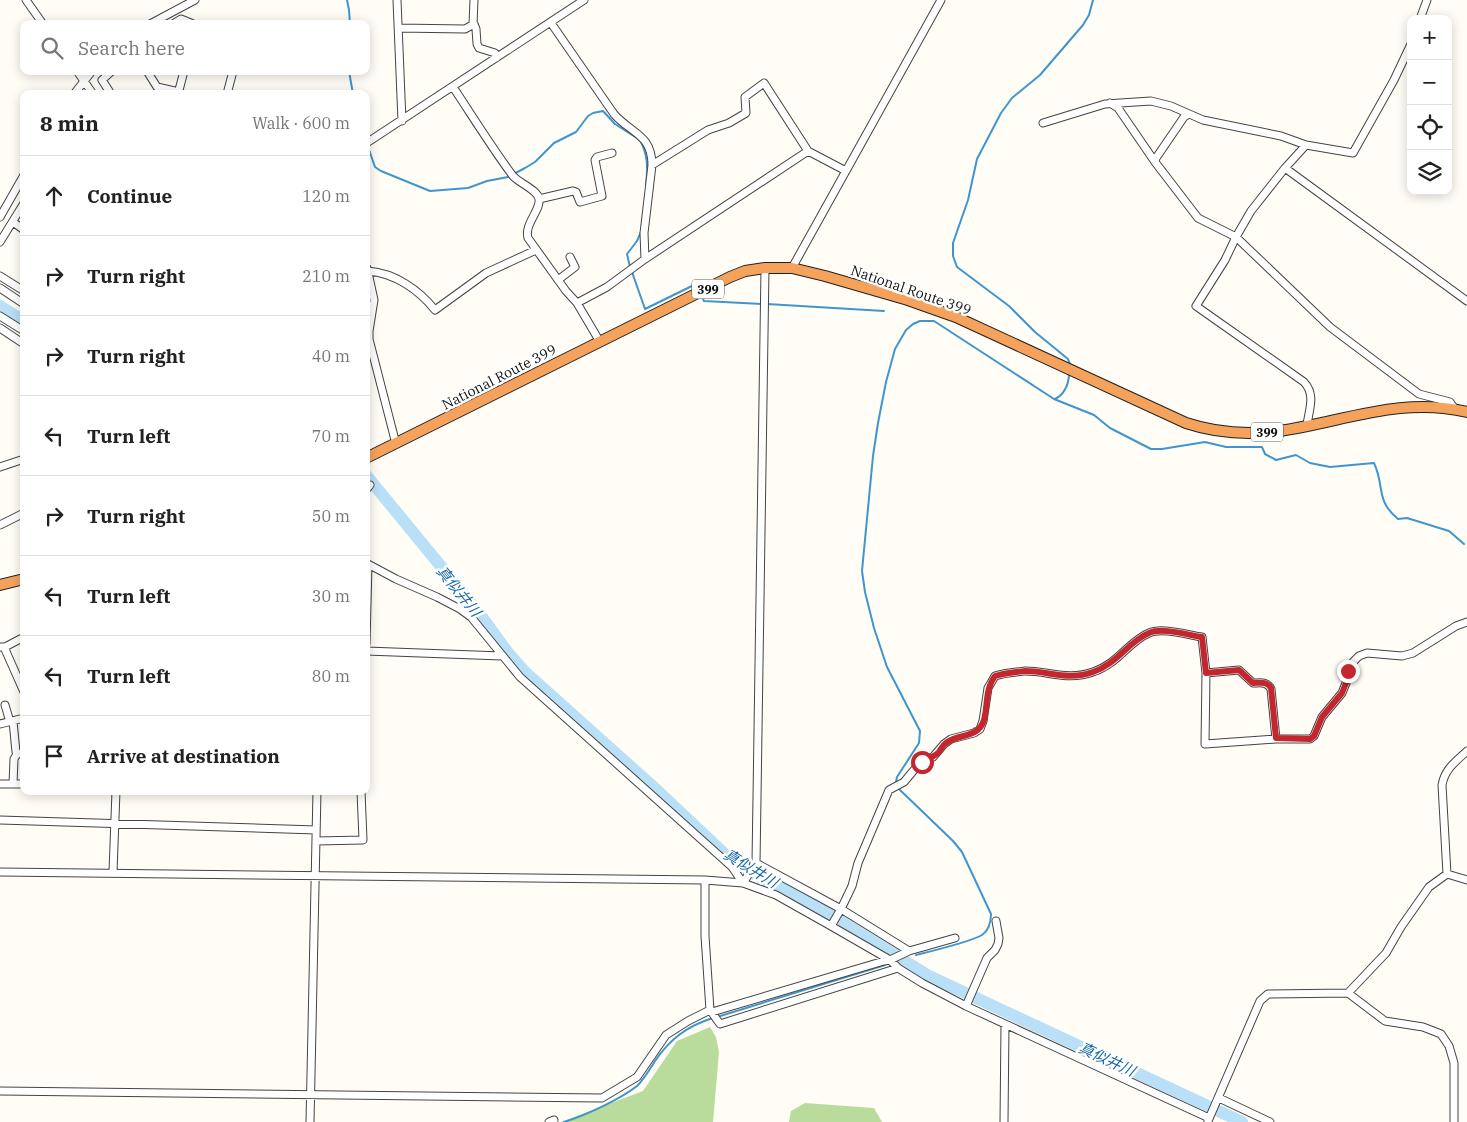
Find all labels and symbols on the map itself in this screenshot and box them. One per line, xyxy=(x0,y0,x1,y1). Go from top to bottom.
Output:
street label: National Route 399 xyxy=(848,261,974,319)
road number: 399 xyxy=(692,280,724,298)
street label: National Route 399 xyxy=(439,340,559,414)
road number: 399 xyxy=(1251,422,1283,442)
water label: 真似井川 xyxy=(433,562,487,622)
route end xyxy=(1337,660,1360,683)
route start xyxy=(911,751,934,774)
water label: 真似井川 xyxy=(720,844,783,893)
water label: 真似井川 xyxy=(1076,1038,1140,1081)

